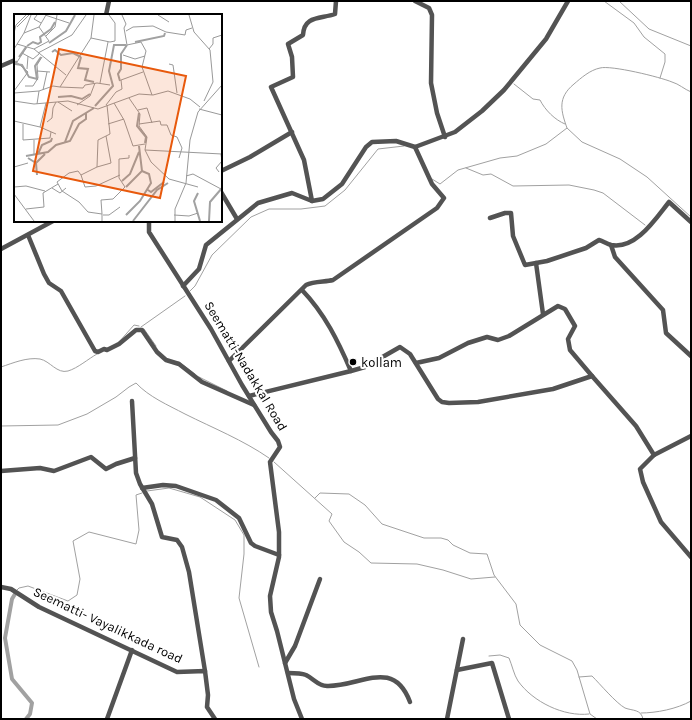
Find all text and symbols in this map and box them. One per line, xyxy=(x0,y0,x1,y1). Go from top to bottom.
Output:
inset map xyxy=(14,14,222,222)
street label: Seematti-Nadakkal Road xyxy=(201,299,291,433)
place label: kollam xyxy=(361,355,402,370)
marker: kollam xyxy=(348,357,358,367)
street label: Seematti- Vayalikkada road xyxy=(31,584,185,666)

